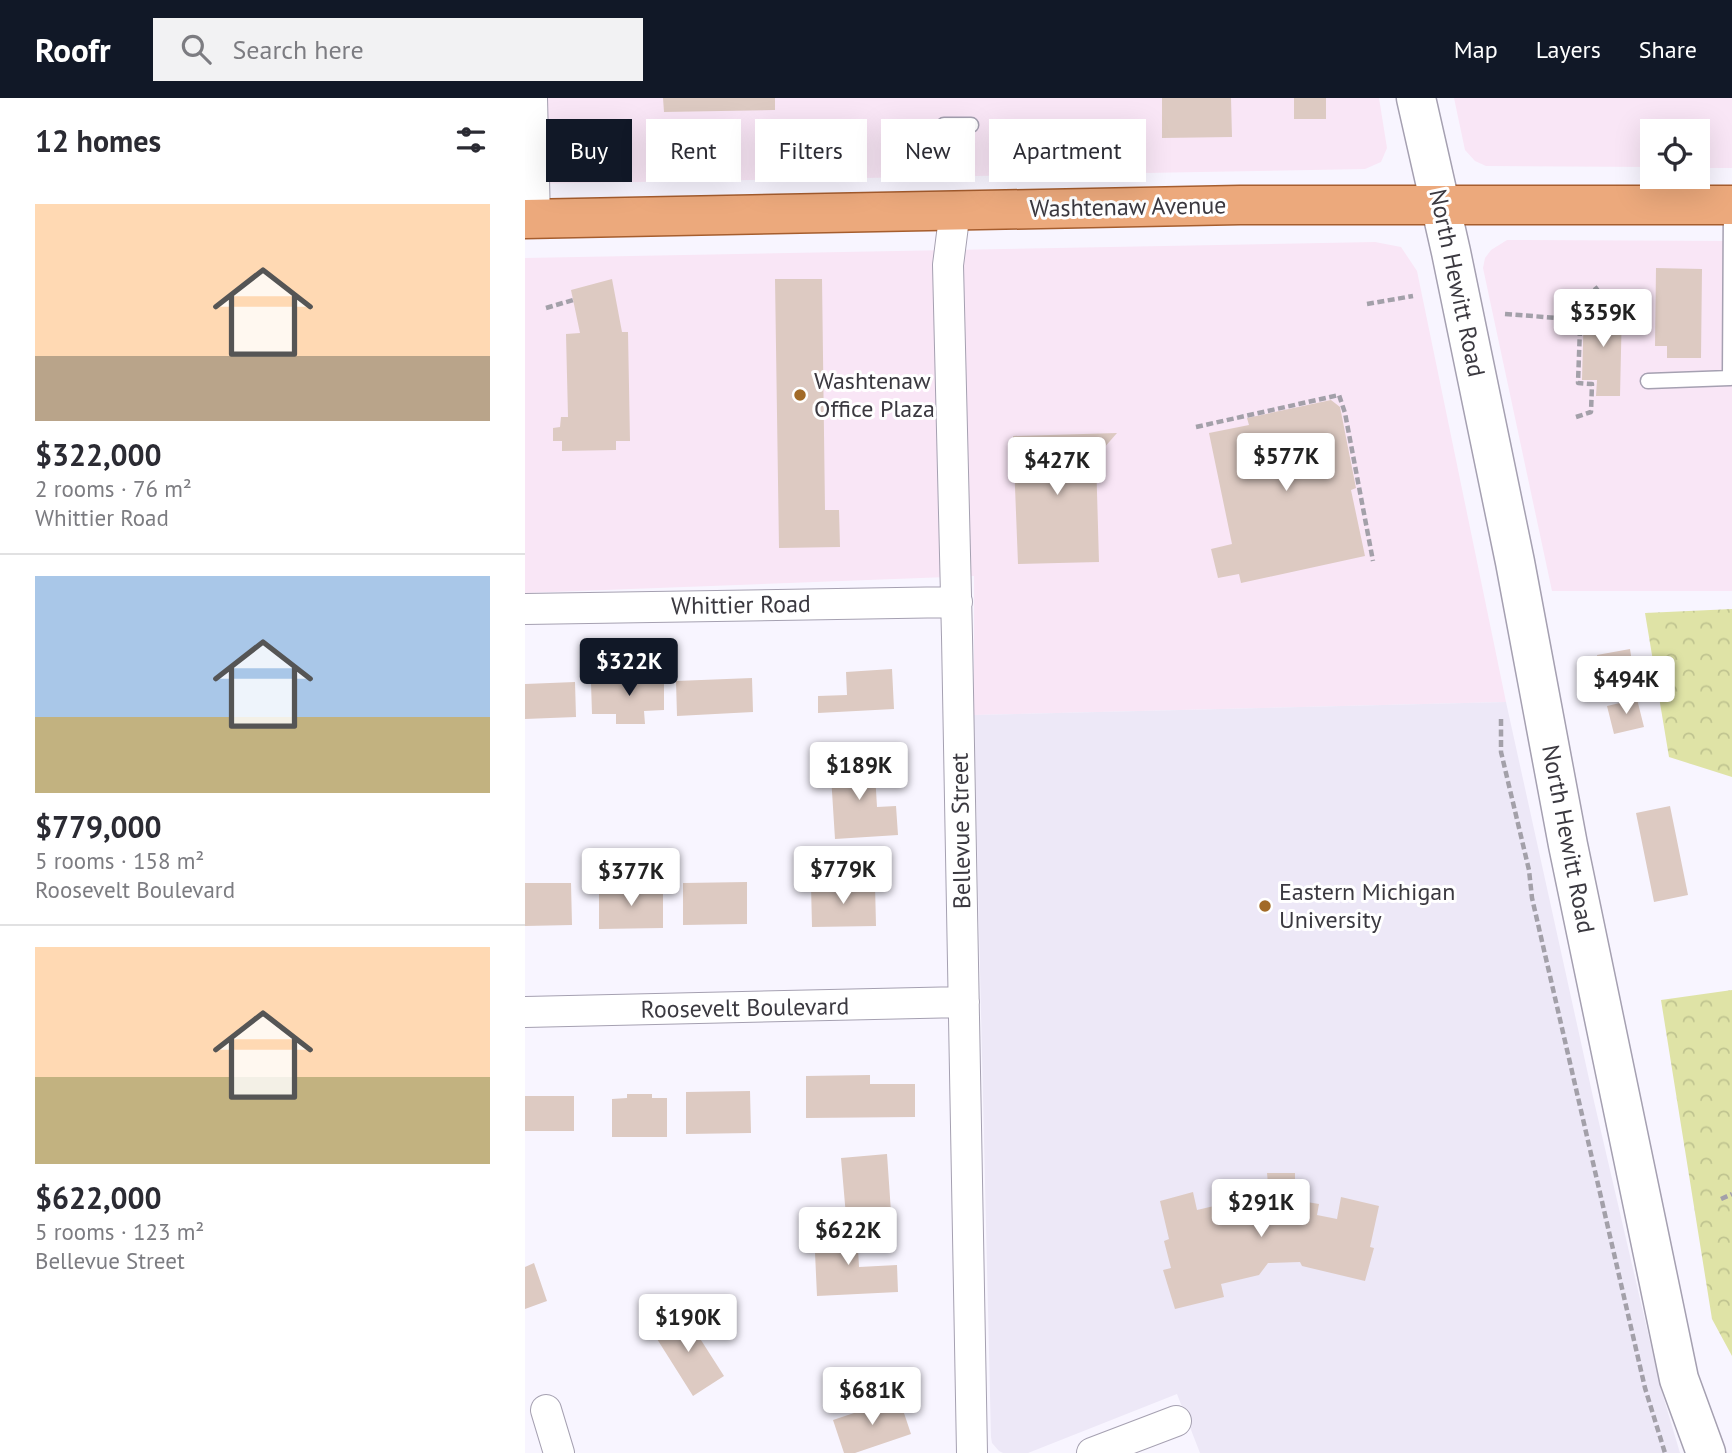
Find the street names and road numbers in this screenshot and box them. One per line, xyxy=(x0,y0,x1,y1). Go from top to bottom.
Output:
street label: North Hewitt Road xyxy=(1422,186,1493,380)
street label: Washtenaw Avenue xyxy=(1029,189,1227,224)
street label: Whittier Road xyxy=(671,588,811,621)
street label: North Hewitt Road xyxy=(1535,742,1602,936)
street label: Bellevue Street xyxy=(944,753,977,909)
street label: Roosevelt Boulevard xyxy=(640,990,850,1025)

